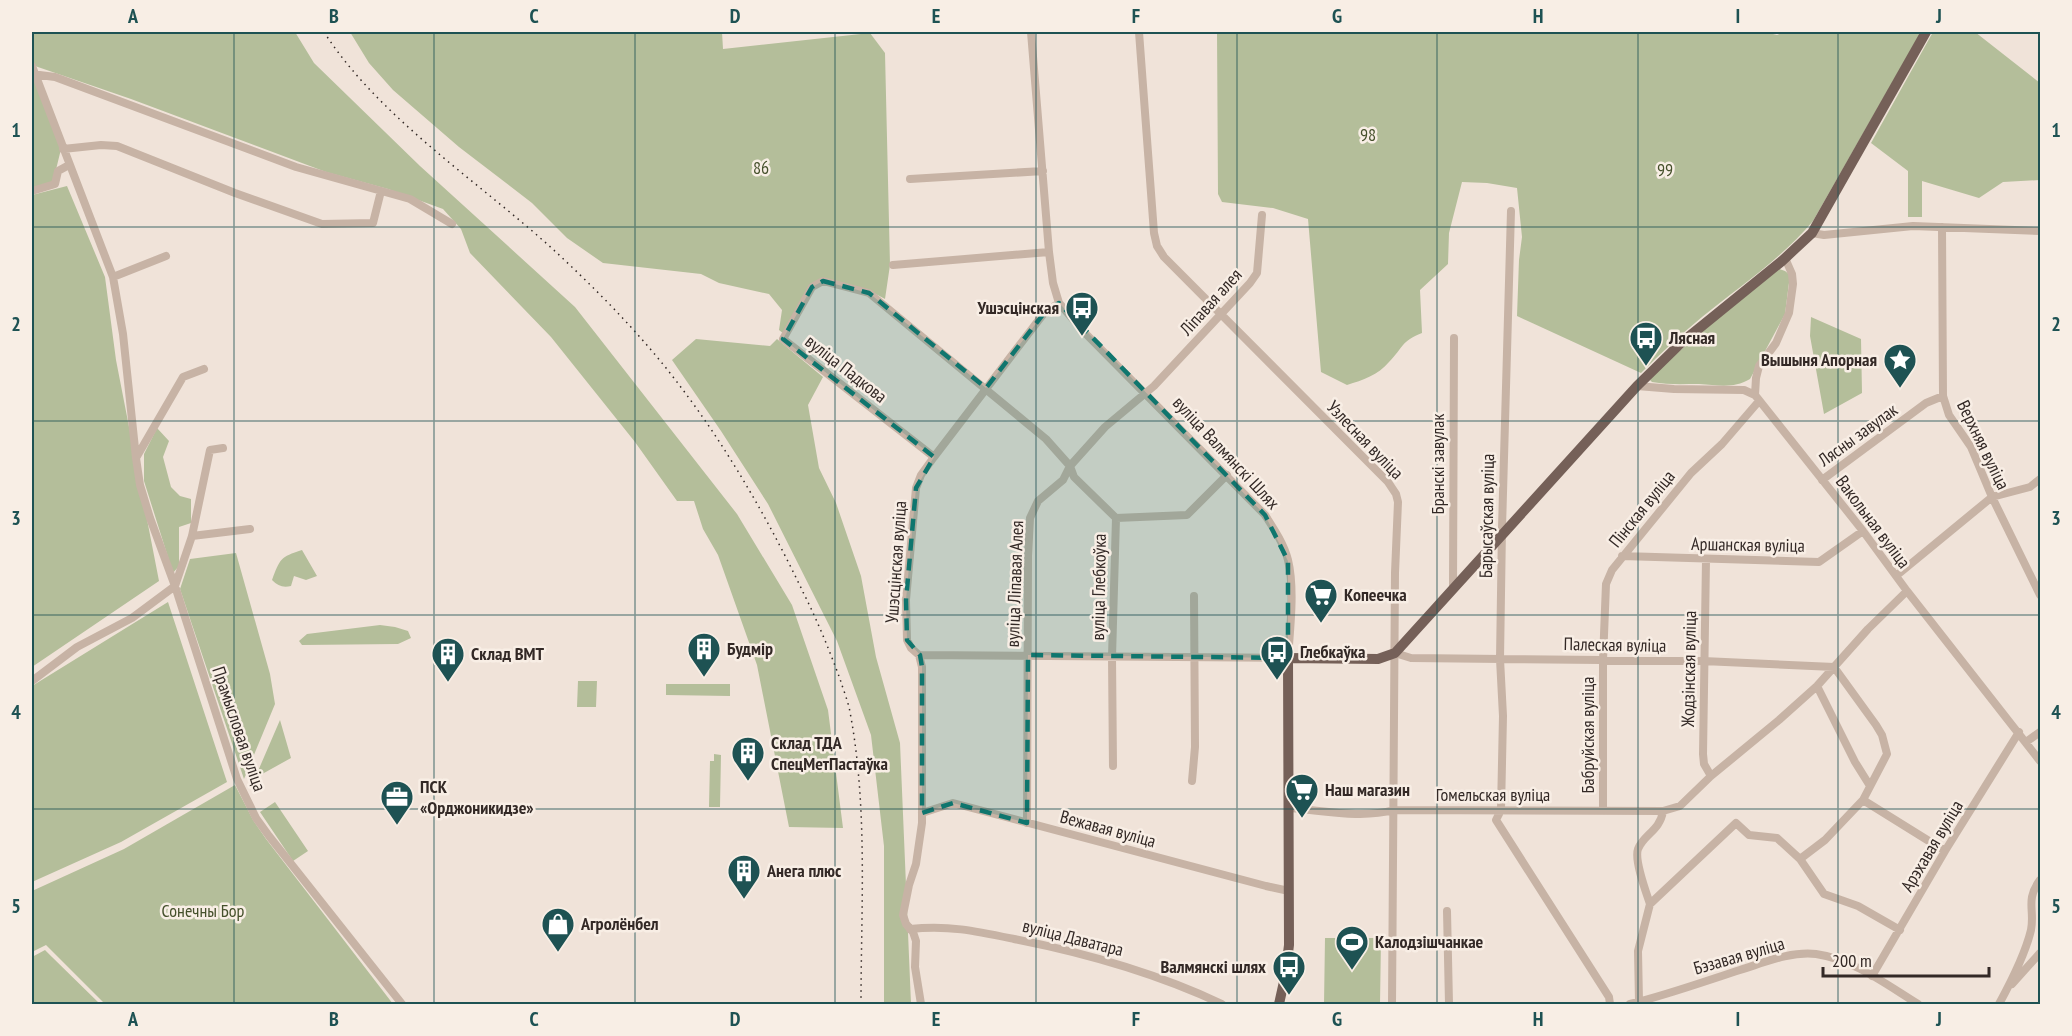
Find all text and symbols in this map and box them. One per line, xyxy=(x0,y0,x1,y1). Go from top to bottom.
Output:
text: A xyxy=(127,3,139,29)
text: B xyxy=(329,3,339,29)
text: C xyxy=(529,3,539,29)
text: D xyxy=(730,3,741,29)
text: E xyxy=(932,3,940,29)
text: F xyxy=(1132,3,1140,29)
text: G xyxy=(1332,3,1342,29)
text: H xyxy=(1533,3,1543,29)
text: I xyxy=(1736,3,1740,29)
text: J xyxy=(1935,3,1942,29)
text: 1 xyxy=(11,117,21,143)
text: 1 xyxy=(2051,117,2061,143)
park label: 98 xyxy=(1360,123,1376,146)
park label: 86 xyxy=(753,156,769,179)
park label: 99 xyxy=(1657,158,1673,181)
street label: Ліпавая алея xyxy=(1174,263,1247,341)
bus stop icon: Ушэсцінская xyxy=(1064,290,1100,337)
place label: Ушэсцінская xyxy=(977,296,1059,319)
text: 2 xyxy=(11,311,21,337)
text: 2 xyxy=(2051,311,2061,337)
bus stop icon: Лясная xyxy=(1628,320,1664,367)
place label: Лясная xyxy=(1668,326,1715,349)
street label: вуліца Падкова xyxy=(801,329,892,408)
place icon: Вышыня Апорная xyxy=(1882,342,1918,389)
place label: Вышыня Апорная xyxy=(1761,348,1877,371)
street label: вуліца Валмянскі Шлях xyxy=(1168,391,1285,515)
street label: Узлесная вуліца xyxy=(1322,395,1409,484)
street label: Верхняя вуліца xyxy=(1952,396,2015,493)
street label: Лясны завулак xyxy=(1813,398,1902,472)
street label: Бранскі завулак xyxy=(1426,414,1449,514)
street label: Барысаўская вуліца xyxy=(1474,454,1499,578)
street label: Пінская вуліца xyxy=(1603,465,1680,552)
street label: Вакольная вуліца xyxy=(1831,471,1916,573)
street label: Ушэсцінская вуліца xyxy=(880,500,911,624)
text: 3 xyxy=(11,505,21,531)
text: 3 xyxy=(2051,505,2061,531)
street label: вуліца Ліпавая Алея xyxy=(1001,520,1028,648)
street label: Аршанская вуліца xyxy=(1691,532,1805,557)
street label: вуліца Глебкоўка xyxy=(1086,533,1111,641)
supermarket icon: Копеечка xyxy=(1303,577,1339,624)
place label: Копеечка xyxy=(1344,583,1407,606)
street label: Жодзінская вуліца xyxy=(1676,611,1701,728)
building icon: Будмір xyxy=(686,631,722,678)
street label: Палеская вуліца xyxy=(1563,632,1667,657)
bus stop icon: Глебкаўка xyxy=(1259,634,1295,681)
building icon: Склад BMT xyxy=(430,636,466,683)
place label: Будмір xyxy=(727,637,773,660)
place label: Глебкаўка xyxy=(1300,640,1365,663)
place label: Склад BMT xyxy=(471,642,544,665)
street label: Прамысловая вуліца xyxy=(207,663,272,794)
street label: Бабруйская вуліца xyxy=(1576,677,1599,793)
text: 4 xyxy=(11,699,21,725)
text: 4 xyxy=(2051,699,2061,725)
place label: Склад ТДА СпецМетПастаўка xyxy=(771,731,888,775)
building icon: Склад ТДА СпецМетПастаўка xyxy=(730,735,766,782)
supermarket icon: Наш магазин xyxy=(1284,772,1320,819)
place label: ПСК «Орджоникидзе» xyxy=(420,775,534,819)
place label: Наш магазин xyxy=(1325,778,1410,801)
office icon: ПСК «Орджоникидзе» xyxy=(379,779,415,826)
street label: Гомельская вуліца xyxy=(1436,783,1550,806)
street label: Арэхавая вуліца xyxy=(1895,796,1968,896)
street label: Вежавая вуліца xyxy=(1058,805,1158,852)
building icon: Анега плюс xyxy=(726,853,762,900)
place label: Анега плюс xyxy=(766,859,842,882)
text: 5 xyxy=(11,893,21,919)
text: 5 xyxy=(2051,893,2061,919)
park label: Сонечны Бор xyxy=(162,899,245,922)
shop icon: Агролёнбел xyxy=(540,906,576,953)
place label: Агролёнбел xyxy=(580,912,659,935)
street label: вуліца Даватара xyxy=(1020,914,1126,961)
sports icon: Калодзішчанкае xyxy=(1334,924,1370,971)
place label: Калодзішчанкае xyxy=(1375,930,1484,953)
street label: Бэзавая вуліца xyxy=(1691,932,1787,979)
scale bar xyxy=(1823,940,1990,978)
bus stop icon: Валмянскі шлях xyxy=(1271,949,1307,996)
text: 200 m xyxy=(1832,949,1872,972)
place label: Валмянскі шлях xyxy=(1160,955,1266,978)
text: A xyxy=(127,1006,139,1032)
text: B xyxy=(329,1006,339,1032)
text: C xyxy=(529,1006,539,1032)
text: D xyxy=(730,1006,741,1032)
text: E xyxy=(932,1006,940,1032)
text: F xyxy=(1132,1006,1140,1032)
text: G xyxy=(1332,1006,1342,1032)
text: H xyxy=(1533,1006,1543,1032)
text: I xyxy=(1736,1006,1740,1032)
text: J xyxy=(1935,1006,1942,1032)

